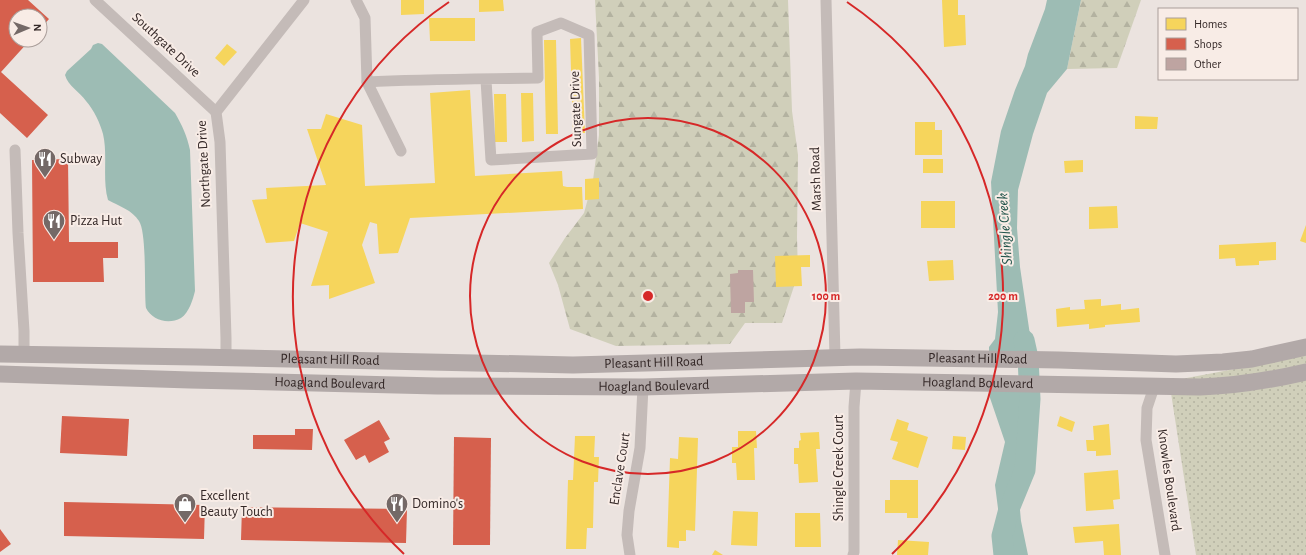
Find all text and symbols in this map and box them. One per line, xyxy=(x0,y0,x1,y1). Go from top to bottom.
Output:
north arrow xyxy=(8,8,48,48)
legend xyxy=(1158,8,1298,80)
street label: Southgate Drive xyxy=(129,10,203,80)
text: Homes xyxy=(1194,18,1227,30)
text: N xyxy=(32,24,43,32)
text: Shops xyxy=(1194,38,1222,50)
text: Other xyxy=(1194,58,1221,70)
street label: Sungate Drive xyxy=(568,71,584,147)
street label: Northgate Drive xyxy=(195,120,213,208)
restaurant icon: Subway xyxy=(32,146,58,179)
street label: Marsh Road xyxy=(808,147,824,211)
place label: Subway xyxy=(60,152,102,166)
water label: Shingle Creek xyxy=(995,192,1015,266)
restaurant icon: Pizza Hut xyxy=(41,208,67,241)
place label: Pizza Hut xyxy=(70,214,123,228)
centre of rings xyxy=(641,289,655,303)
text: 100 m xyxy=(812,290,840,302)
text: 200 m xyxy=(988,290,1018,302)
street label: Pleasant Hill Road xyxy=(928,351,1028,367)
street label: Pleasant Hill Road xyxy=(280,352,380,368)
street label: Pleasant Hill Road xyxy=(604,354,704,371)
street label: Hoagland Boulevard xyxy=(274,375,386,392)
street label: Hoagland Boulevard xyxy=(922,375,1033,391)
street label: Hoagland Boulevard xyxy=(598,378,710,394)
street label: Shingle Creek Court xyxy=(832,414,846,521)
street label: Knowles Boulevard xyxy=(1155,428,1183,532)
street label: Enclave Court xyxy=(607,431,633,506)
place label: Excellent Beauty Touch xyxy=(200,489,273,519)
shop icon: Excellent Beauty Touch xyxy=(172,491,198,524)
restaurant icon: Domino's xyxy=(384,491,410,524)
place label: Domino's xyxy=(412,497,463,511)

